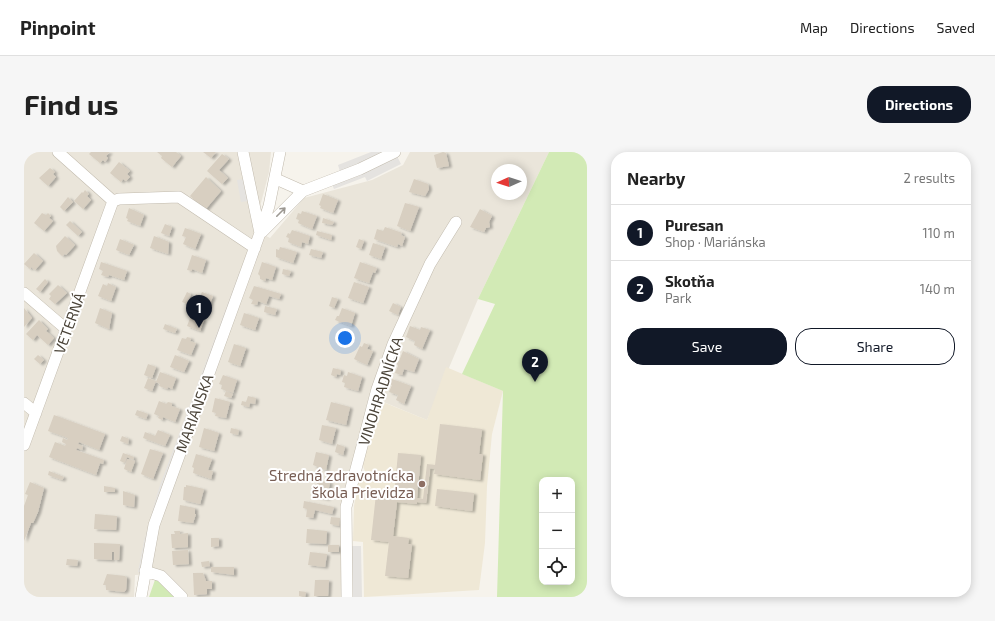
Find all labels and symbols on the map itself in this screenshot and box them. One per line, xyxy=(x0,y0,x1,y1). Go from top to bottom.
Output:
north arrow xyxy=(491,164,527,200)
one-way arrow xyxy=(276,207,286,217)
street label: VETERNÁ xyxy=(50,289,89,356)
pin: 1 xyxy=(186,295,212,328)
your location xyxy=(335,328,355,348)
street label: VINOHRADNÍCKA xyxy=(354,334,406,448)
pin: 2 xyxy=(522,349,548,382)
street label: MARIÁNSKA xyxy=(171,371,217,455)
place label: Stredná zdravotnícka škola Prievidza xyxy=(269,466,414,501)
marker: Stredná zdravotnícka škola Prievidza xyxy=(417,479,427,489)

